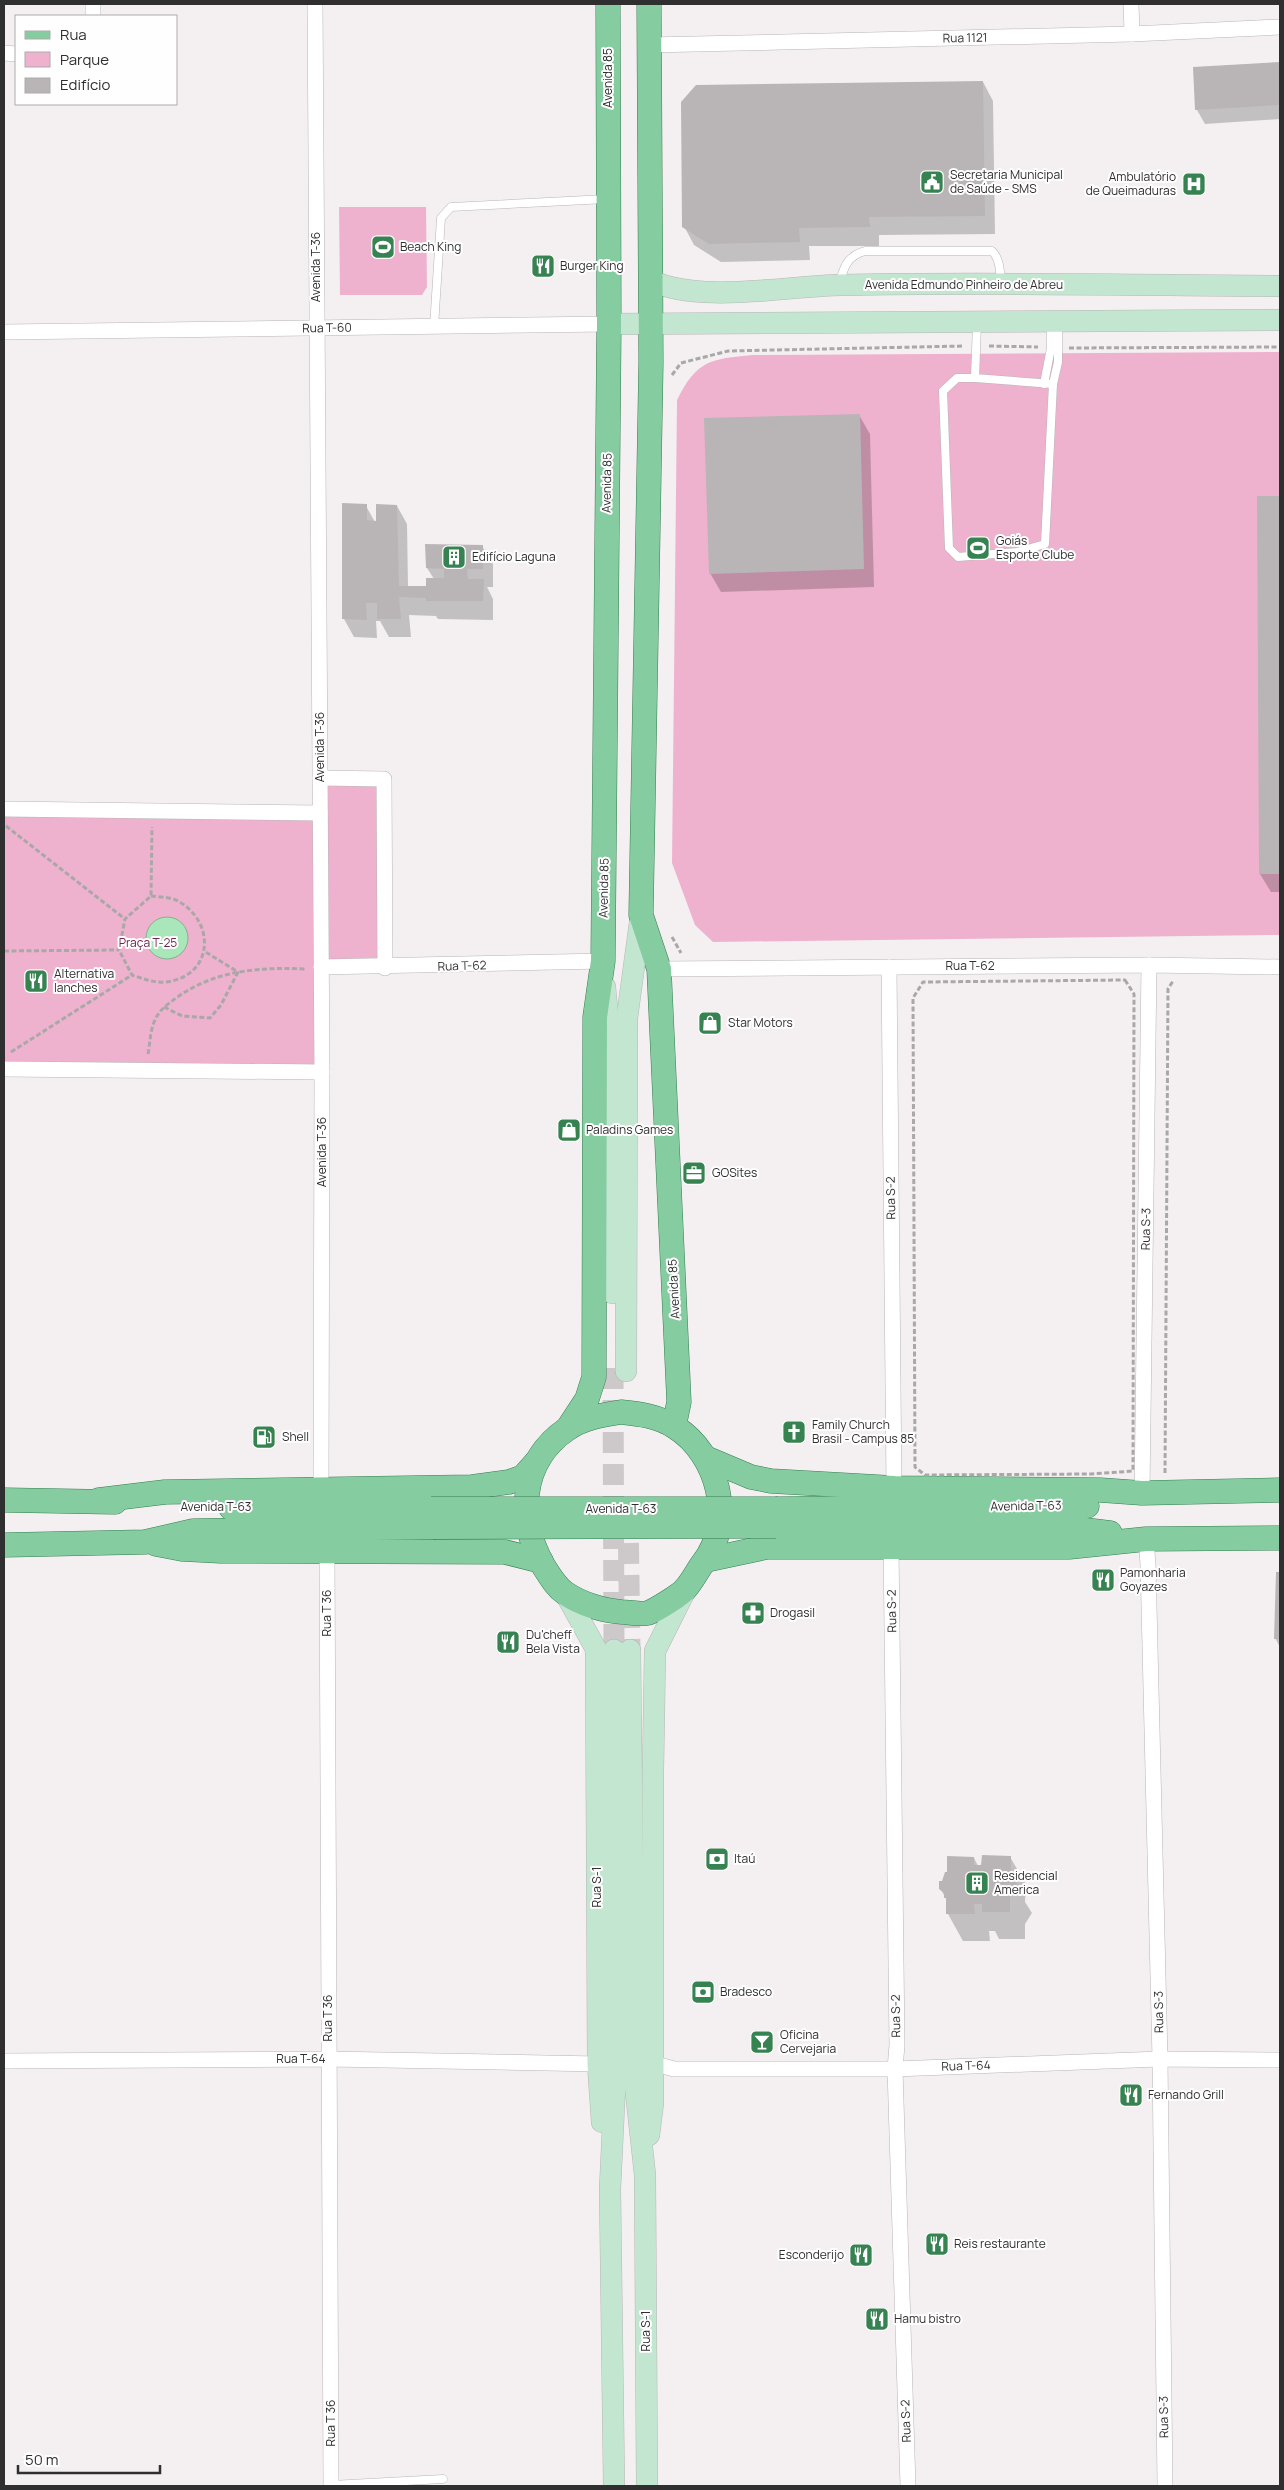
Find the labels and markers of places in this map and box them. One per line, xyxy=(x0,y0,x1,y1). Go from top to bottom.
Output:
place label: Secretaria Municipal de Saúde - SMS xyxy=(950,166,1063,197)
place label: Ambulatório de Queimaduras xyxy=(1086,168,1176,199)
public building icon: Secretaria Municipal de Saúde - SMS xyxy=(919,169,945,195)
hospital icon: Ambulatório de Queimaduras xyxy=(1181,171,1207,197)
sports icon: Beach King xyxy=(370,234,396,260)
place label: Beach King xyxy=(400,238,461,255)
restaurant icon: Burger King xyxy=(530,253,556,279)
place label: Burger King xyxy=(560,257,624,274)
place label: Goiás Esporte Clube xyxy=(996,532,1074,563)
sports icon: Goiás Esporte Clube xyxy=(965,535,991,561)
building icon: Edifício Laguna xyxy=(441,544,467,570)
place label: Edifício Laguna xyxy=(472,548,556,565)
place label: Alternativa lanches xyxy=(54,965,114,996)
restaurant icon: Alternativa lanches xyxy=(23,968,49,994)
shop icon: Star Motors xyxy=(697,1010,723,1036)
place label: Star Motors xyxy=(728,1014,793,1031)
shop icon: Paladins Games xyxy=(556,1117,582,1143)
place label: Paladins Games xyxy=(586,1121,673,1138)
office icon: GOSites xyxy=(681,1160,707,1186)
place label: GOSites xyxy=(712,1164,757,1181)
place label: Family Church Brasil - Campus 85 xyxy=(812,1416,914,1447)
church icon: Family Church Brasil - Campus 85 xyxy=(781,1419,807,1445)
fuel station icon: Shell xyxy=(251,1424,277,1450)
place label: Shell xyxy=(282,1428,309,1445)
place label: Pamonharia Goyazes xyxy=(1120,1564,1186,1595)
restaurant icon: Pamonharia Goyazes xyxy=(1090,1567,1116,1593)
pharmacy icon: Drogasil xyxy=(740,1600,766,1626)
place label: Drogasil xyxy=(770,1604,815,1621)
place label: Du'cheff Bela Vista xyxy=(526,1626,580,1657)
restaurant icon: Du'cheff Bela Vista xyxy=(495,1629,521,1655)
bank icon: Itaú xyxy=(704,1846,730,1872)
place label: Itaú xyxy=(734,1850,755,1867)
place label: Residencial America xyxy=(994,1867,1057,1898)
building icon: Residencial America xyxy=(964,1870,990,1896)
bank icon: Bradesco xyxy=(690,1979,716,2005)
place label: Bradesco xyxy=(720,1983,772,2000)
place label: Oficina Cervejaria xyxy=(780,2026,836,2057)
bar icon: Oficina Cervejaria xyxy=(749,2029,775,2055)
restaurant icon: Fernando Grill xyxy=(1118,2082,1144,2108)
place label: Fernando Grill xyxy=(1148,2086,1224,2103)
restaurant icon: Reis restaurante xyxy=(924,2231,950,2257)
place label: Reis restaurante xyxy=(954,2235,1046,2252)
restaurant icon: Esconderijo xyxy=(848,2242,874,2268)
place label: Esconderijo xyxy=(779,2246,844,2263)
restaurant icon: Hamu bistro xyxy=(864,2306,890,2332)
place label: Hamu bistro xyxy=(894,2310,961,2327)

